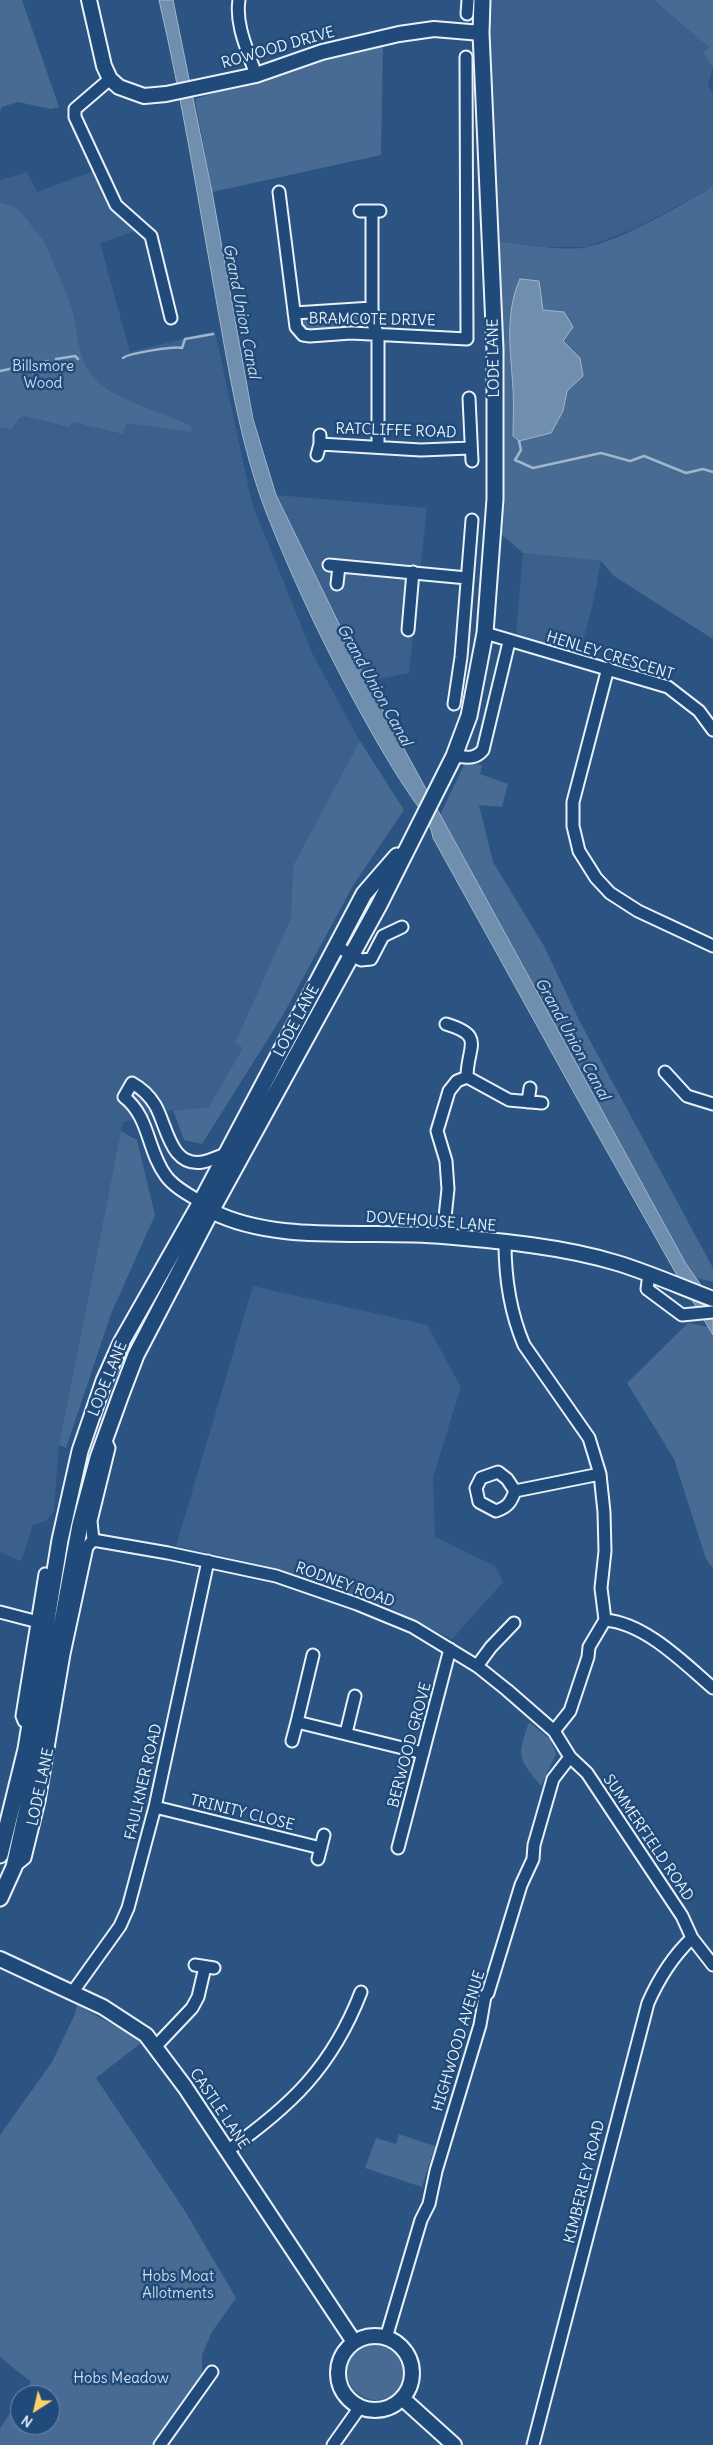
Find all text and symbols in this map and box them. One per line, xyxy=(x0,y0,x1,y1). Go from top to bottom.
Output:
street label: ROWOOD DRIVE xyxy=(219,23,337,73)
water label: Grand Union Canal xyxy=(219,242,263,380)
street label: BRAMCOTE DRIVE xyxy=(308,310,436,330)
street label: LODE LANE xyxy=(484,318,504,398)
park label: Billsmore Wood xyxy=(12,358,74,393)
street label: RATCLIFFE ROAD xyxy=(335,420,457,442)
water label: Grand Union Canal xyxy=(332,621,416,749)
street label: HENLEY CRESCENT xyxy=(544,628,676,684)
water label: Grand Union Canal xyxy=(530,975,614,1103)
street label: LODE LANE xyxy=(270,982,324,1060)
street label: DOVEHOUSE LANE xyxy=(365,1208,497,1236)
street label: LODE LANE xyxy=(85,1339,131,1419)
street label: RODNEY ROAD xyxy=(293,1559,397,1611)
street label: BERWOOD GROVE xyxy=(385,1680,435,1810)
street label: FAULKNER ROAD xyxy=(122,1722,166,1842)
street label: LODE LANE xyxy=(24,1746,58,1828)
street label: SUMMERFIELD ROAD xyxy=(599,1771,697,1905)
street label: TRINITY CLOSE xyxy=(188,1791,296,1835)
street label: HIGHWOOD AVENUE xyxy=(429,1968,489,2114)
street label: CASTLE LANE xyxy=(185,2065,253,2153)
street label: KIMBERLEY ROAD xyxy=(561,2119,609,2245)
park label: Hobs Moat Allotments xyxy=(142,2268,214,2303)
park label: Hobs Meadow xyxy=(73,2370,169,2388)
north arrow xyxy=(10,2385,60,2435)
text: N xyxy=(18,2411,36,2432)

